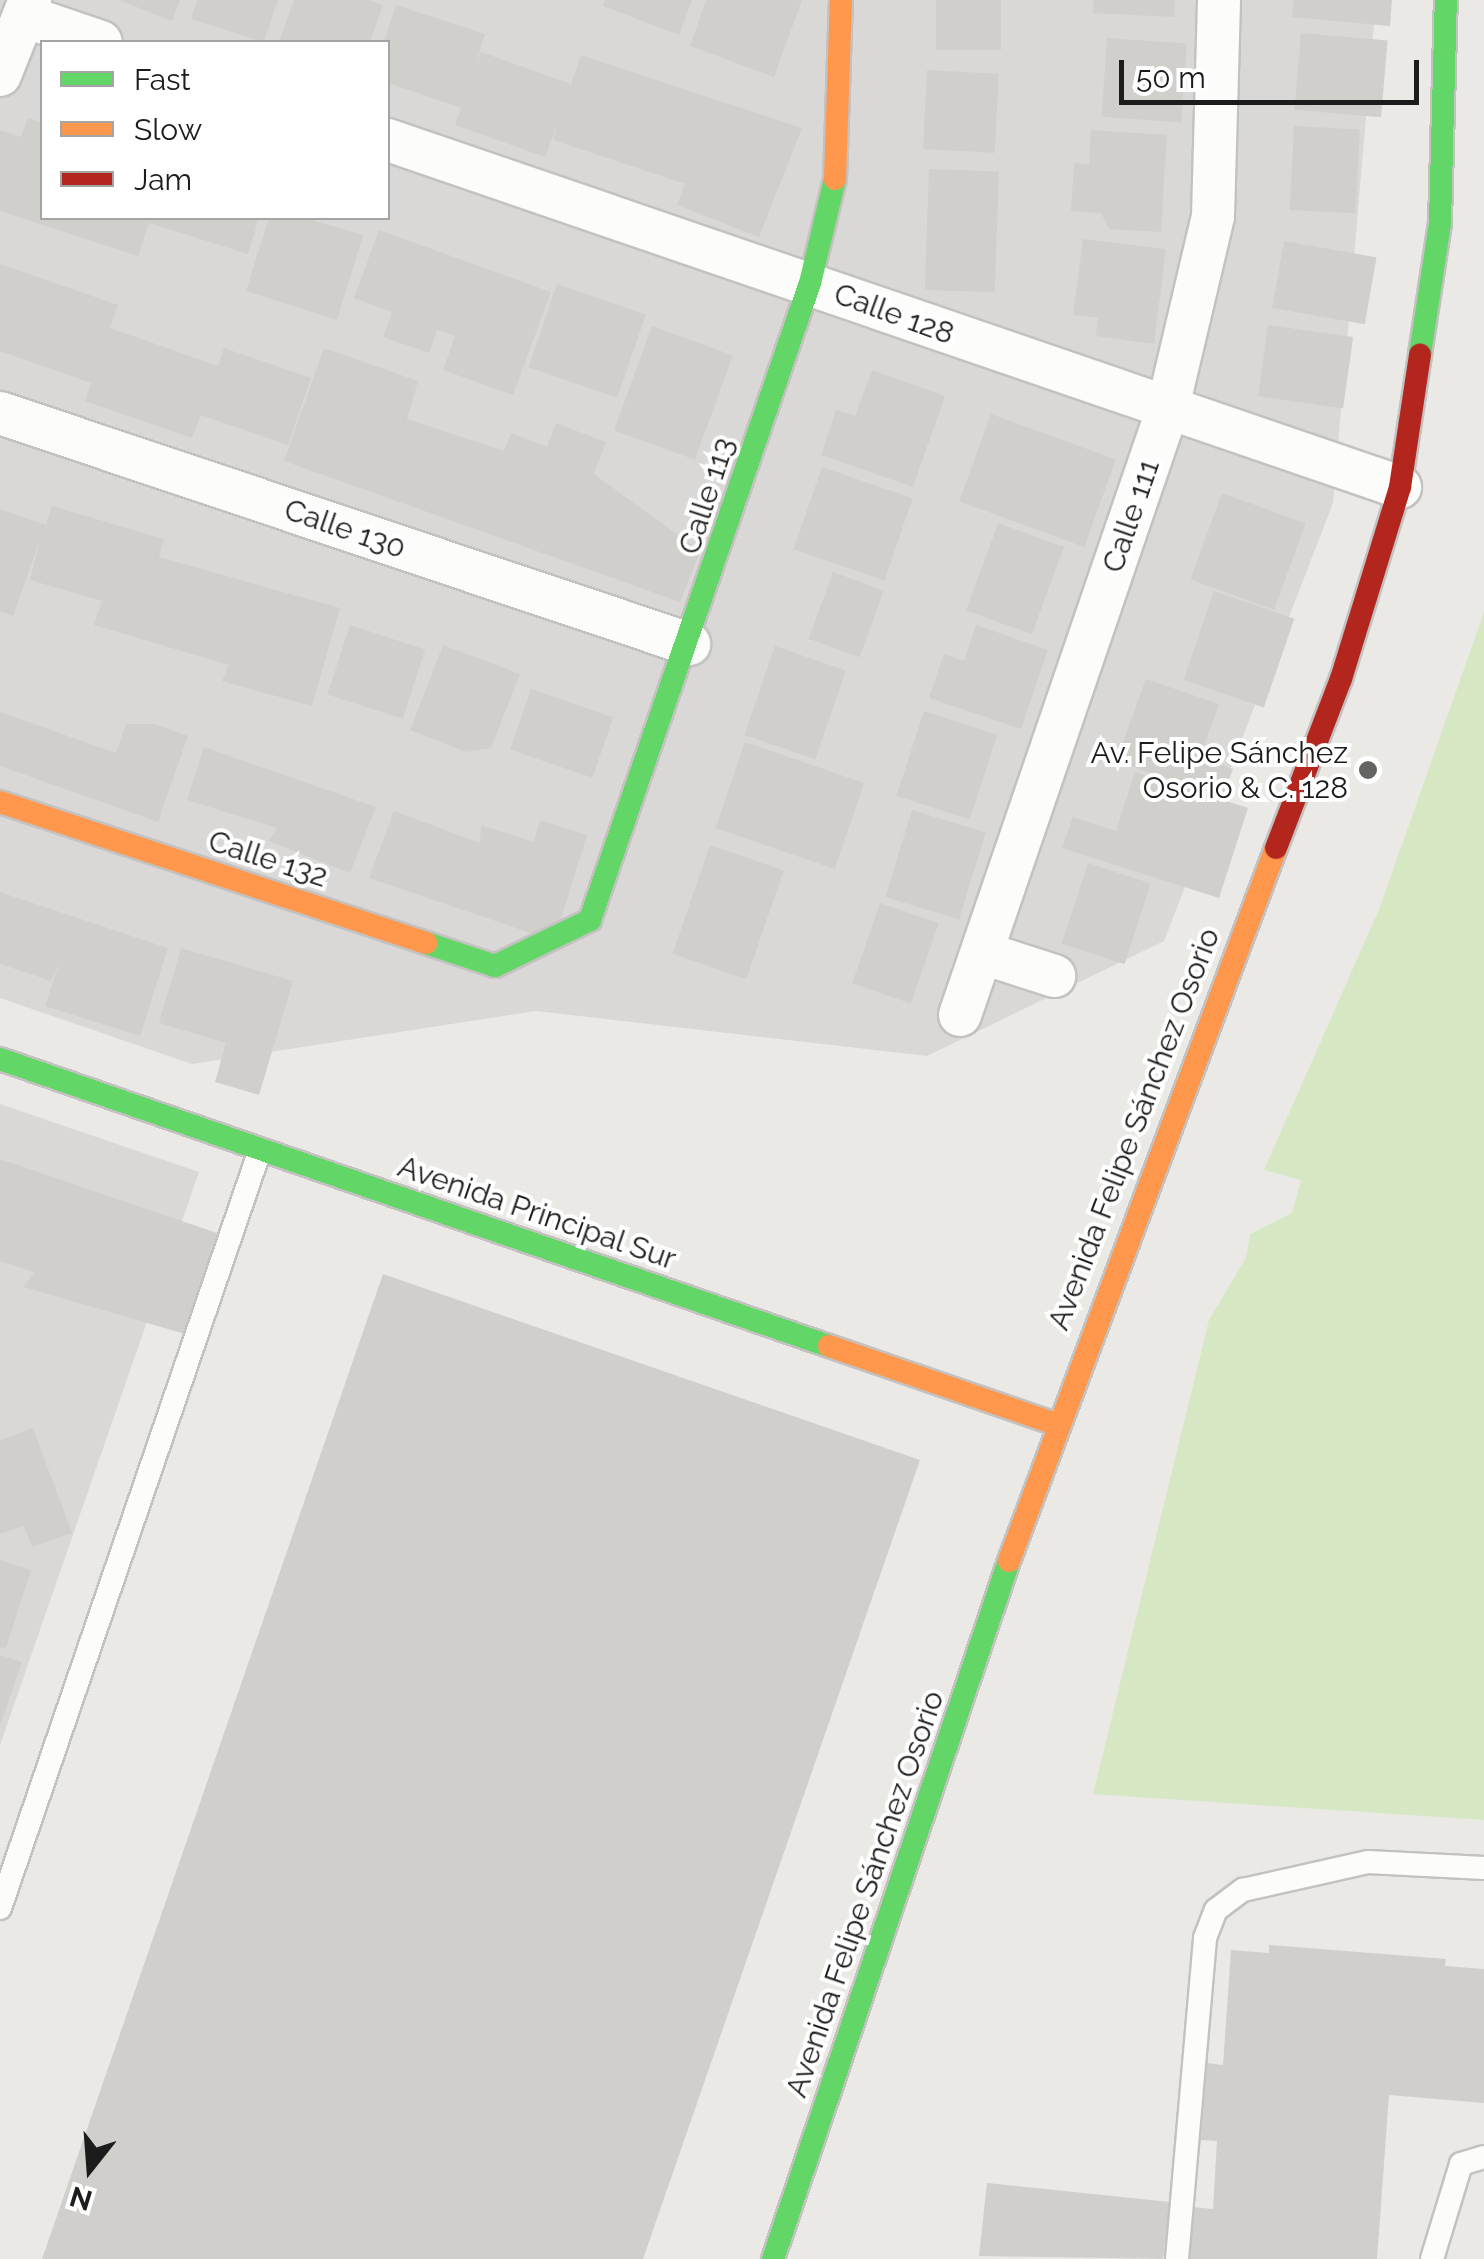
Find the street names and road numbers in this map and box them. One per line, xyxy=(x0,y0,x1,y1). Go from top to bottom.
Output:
street label: Calle 128 xyxy=(829,276,959,352)
street label: Calle 113 xyxy=(671,433,743,559)
street label: Calle 111 xyxy=(1095,455,1167,577)
street label: Calle 130 xyxy=(280,492,410,566)
street label: Calle 132 xyxy=(204,823,332,895)
street label: Avenida Felipe Sánchez Osorio xyxy=(1041,923,1227,1335)
street label: Avenida Principal Sur xyxy=(393,1148,681,1278)
street label: Avenida Felipe Sánchez Osorio xyxy=(778,1686,952,2102)

